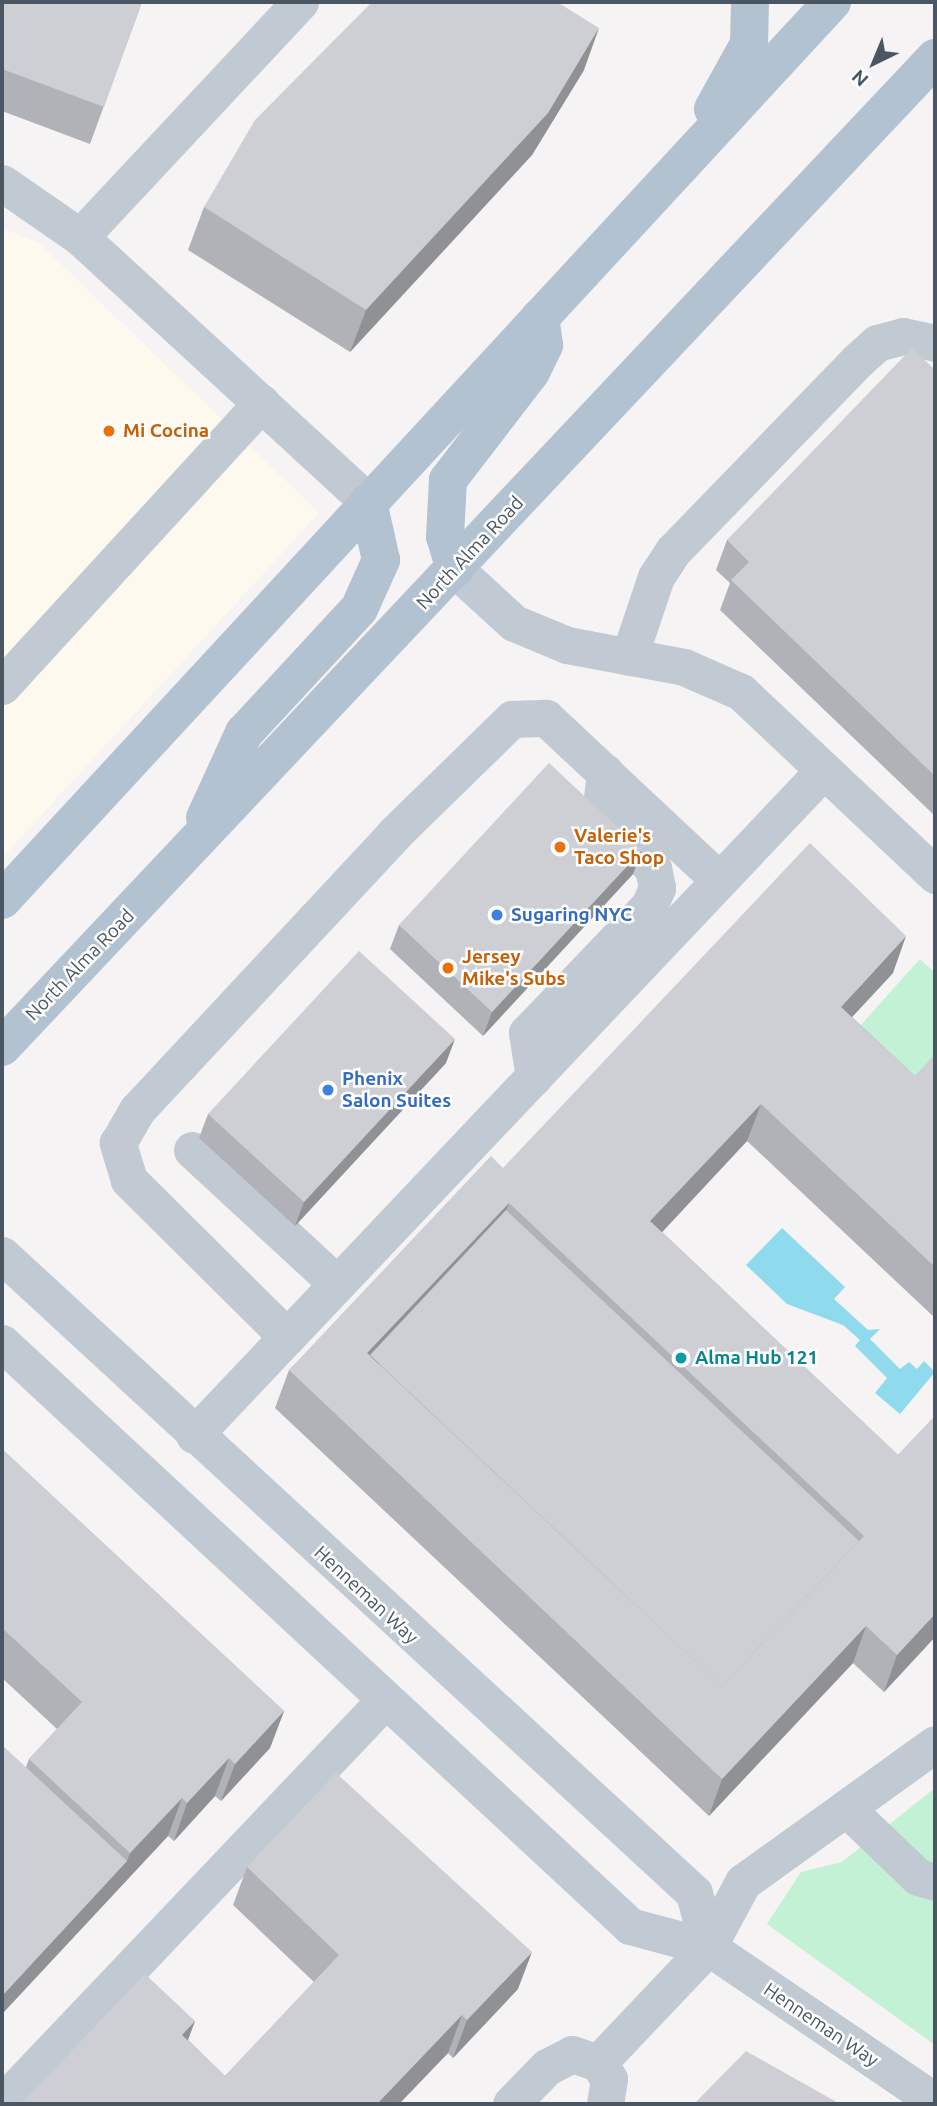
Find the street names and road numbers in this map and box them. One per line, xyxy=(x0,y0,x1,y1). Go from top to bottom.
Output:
street label: North Alma Road xyxy=(412,492,528,614)
street label: North Alma Road xyxy=(21,905,139,1025)
street label: Henneman Way xyxy=(309,1541,423,1649)
street label: Henneman Way xyxy=(759,1978,883,2072)

